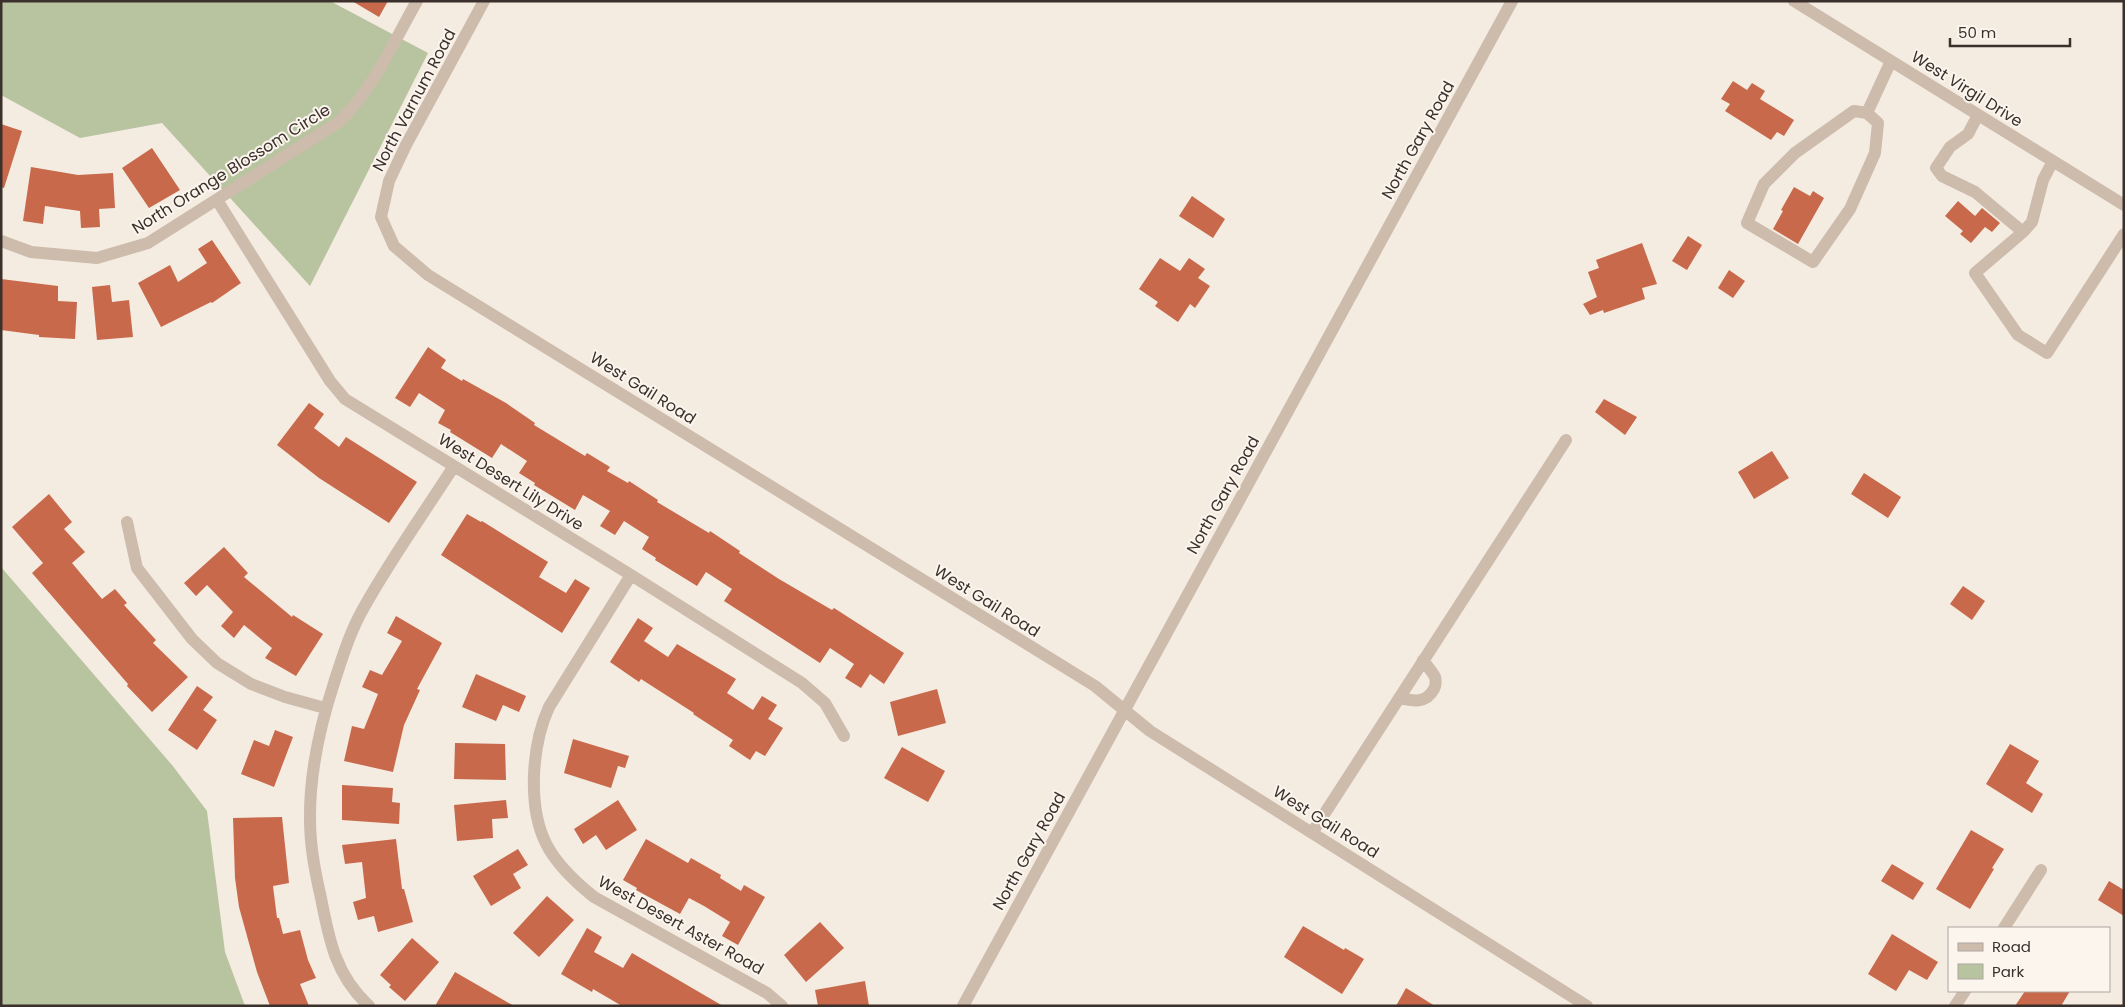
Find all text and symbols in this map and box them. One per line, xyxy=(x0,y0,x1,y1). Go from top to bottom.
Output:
scale bar xyxy=(1950,15,2070,47)
text: 50 m xyxy=(1958,22,1996,43)
street label: North Varnum Road xyxy=(367,25,461,175)
street label: West Virgil Drive xyxy=(1907,45,2027,133)
street label: North Gary Road xyxy=(1376,77,1460,203)
street label: North Orange Blossom Circle xyxy=(127,98,335,240)
street label: West Gail Road xyxy=(586,346,700,430)
street label: West Desert Lily Drive xyxy=(434,428,588,536)
street label: North Gary Road xyxy=(1181,432,1265,558)
street label: West Gail Road xyxy=(930,559,1044,643)
street label: West Gail Road xyxy=(1269,780,1383,864)
street label: North Gary Road xyxy=(987,788,1071,914)
street label: West Desert Aster Road xyxy=(594,870,768,980)
legend xyxy=(1948,927,2110,992)
text: Road xyxy=(1992,936,2031,957)
text: Park xyxy=(1992,961,2024,982)

